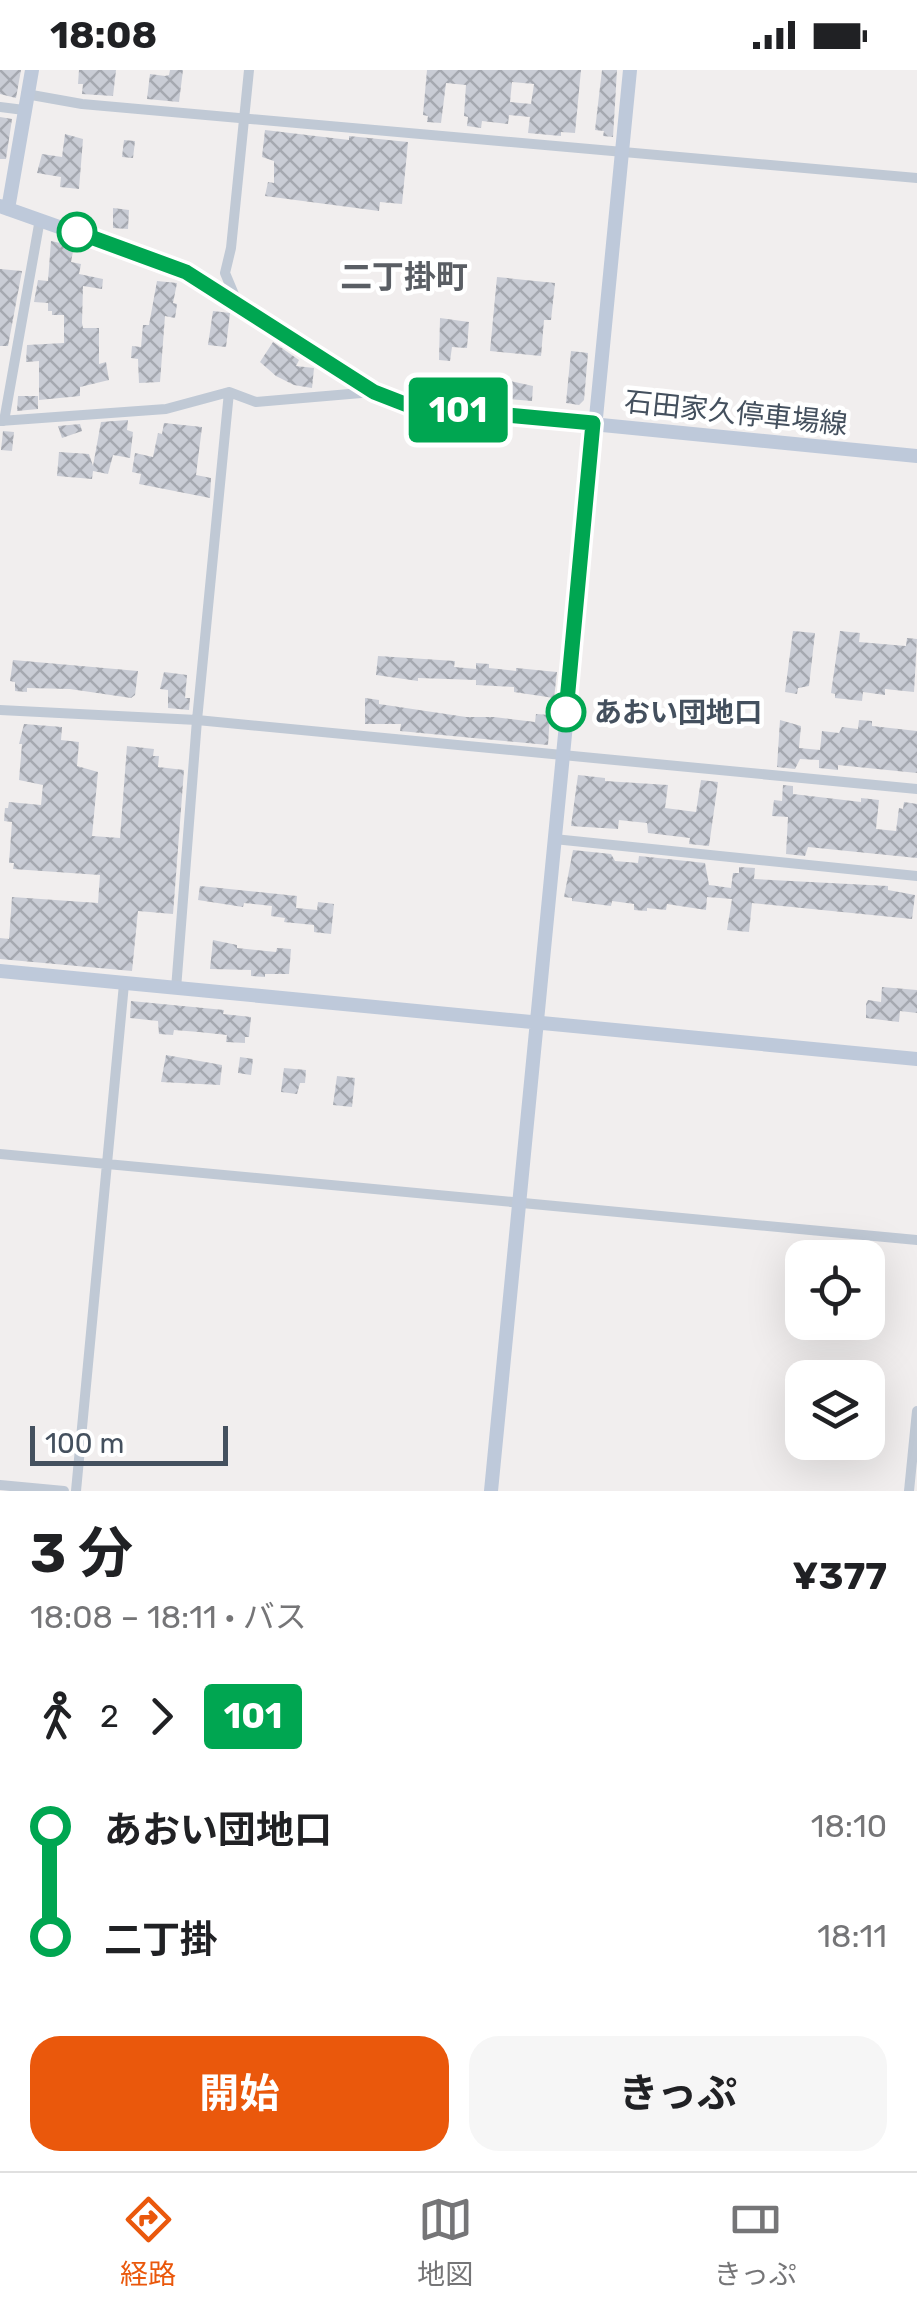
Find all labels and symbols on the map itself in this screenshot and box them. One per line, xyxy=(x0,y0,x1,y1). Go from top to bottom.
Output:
unlabelled marker xyxy=(58,213,96,251)
district label: 二丁掛町 xyxy=(340,258,468,296)
line badge: 101 xyxy=(400,378,516,442)
street label: 石田家久停車場線 xyxy=(623,385,849,441)
marker: あおい団地口 xyxy=(547,693,585,731)
place label: あおい団地口 xyxy=(594,696,762,729)
scale bar xyxy=(30,1421,228,1466)

